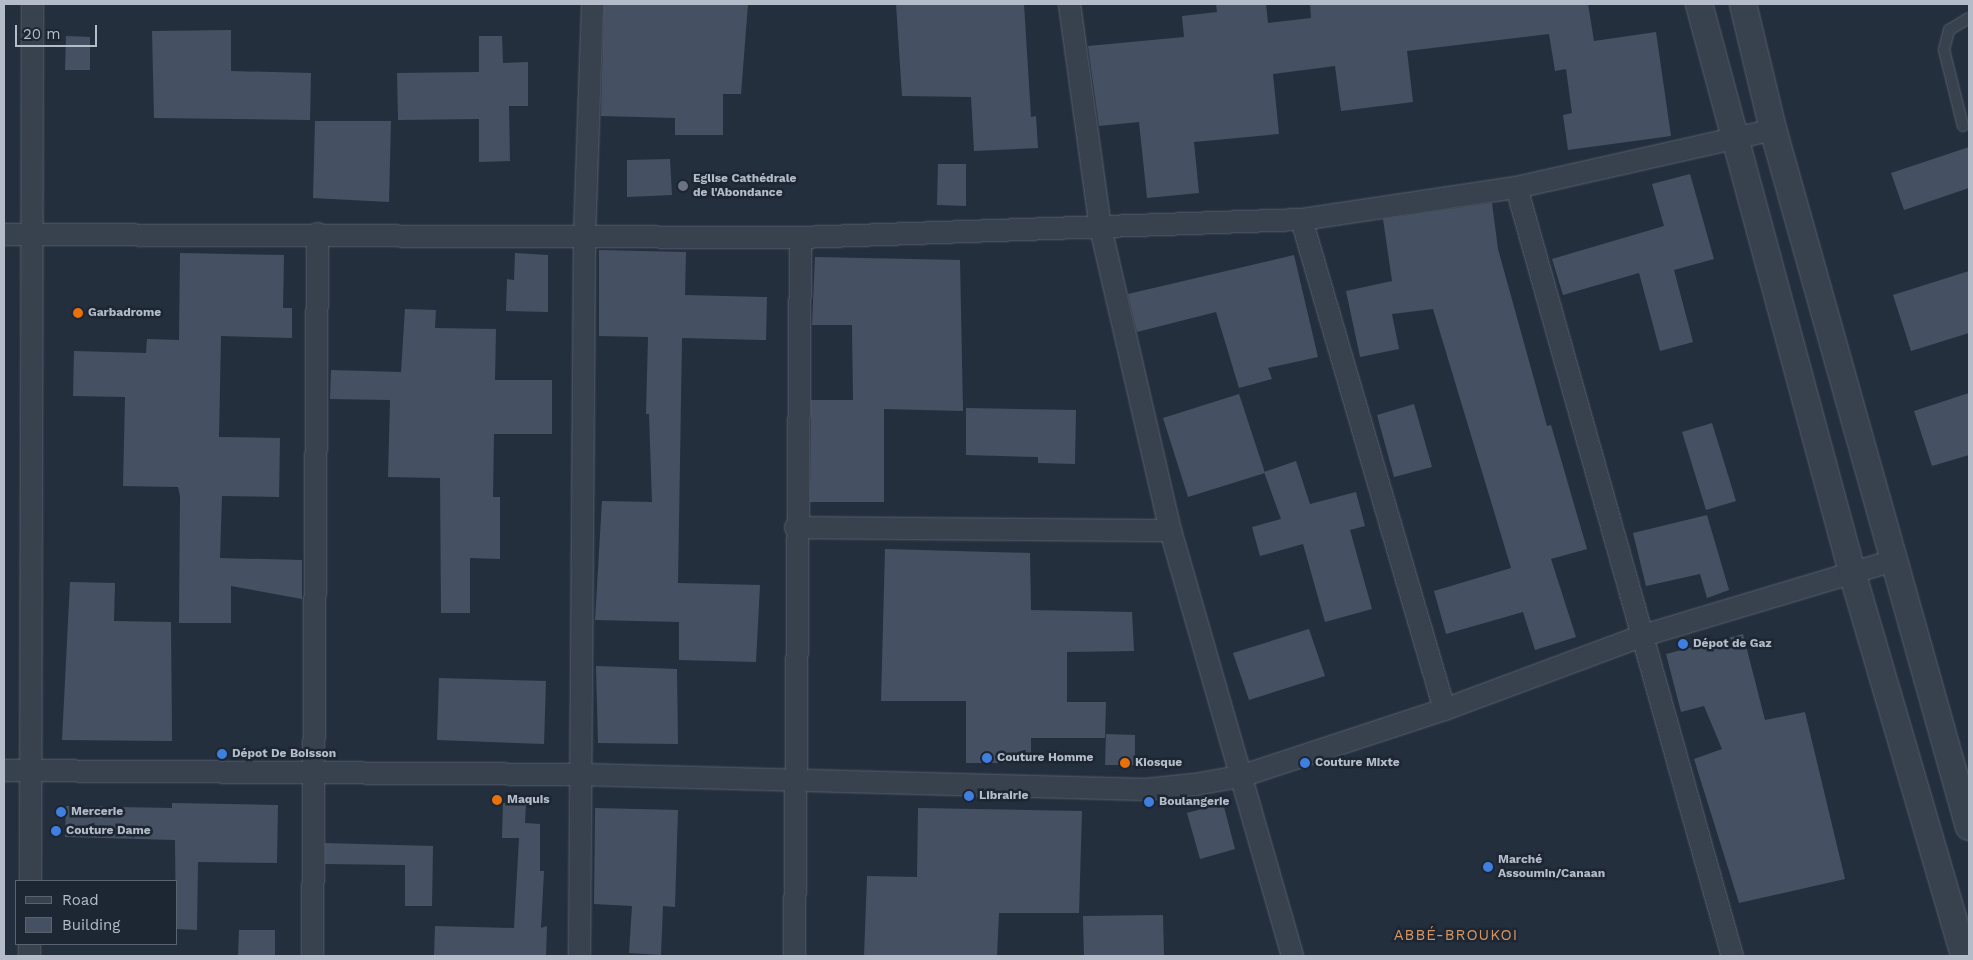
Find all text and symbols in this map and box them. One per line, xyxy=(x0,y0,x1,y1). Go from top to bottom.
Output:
scale bar xyxy=(18,15,100,47)
text: 20 m xyxy=(23,25,61,43)
place label: Eglise Cathédrale de l'Abondance xyxy=(693,172,797,200)
marker: Eglise Cathédrale de l'Abondance xyxy=(677,180,689,192)
place label: Garbadrome xyxy=(88,306,161,320)
marker: Garbadrome xyxy=(72,307,84,319)
place label: Dépot de Gaz xyxy=(1693,637,1772,651)
marker: Dépot de Gaz xyxy=(1677,638,1689,650)
place label: Dépot De Boisson xyxy=(232,747,336,761)
marker: Dépot De Boisson xyxy=(216,748,228,760)
place label: Couture Homme xyxy=(997,751,1094,765)
marker: Couture Homme xyxy=(981,752,993,764)
place label: Kiosque xyxy=(1135,756,1182,770)
place label: Couture Mixte xyxy=(1315,756,1400,770)
marker: Kiosque xyxy=(1119,757,1131,769)
marker: Couture Mixte xyxy=(1299,757,1311,769)
place label: Librairie xyxy=(979,789,1028,803)
marker: Librairie xyxy=(963,790,975,802)
place label: Maquis xyxy=(507,793,550,807)
marker: Maquis xyxy=(491,794,503,806)
place label: Boulangerie xyxy=(1159,795,1229,809)
marker: Boulangerie xyxy=(1143,796,1155,808)
place label: Mercerie xyxy=(71,805,123,819)
marker: Mercerie xyxy=(55,806,67,818)
place label: Couture Dame xyxy=(66,824,151,838)
marker: Couture Dame xyxy=(50,825,62,837)
place label: Marché Assoumin/Canaan xyxy=(1498,853,1605,881)
marker: Marché Assoumin/Canaan xyxy=(1482,861,1494,873)
legend xyxy=(15,880,178,945)
text: Road xyxy=(62,891,99,909)
text: Building xyxy=(62,916,120,934)
district label: ABBÉ-BROUKOI xyxy=(1392,927,1520,945)

